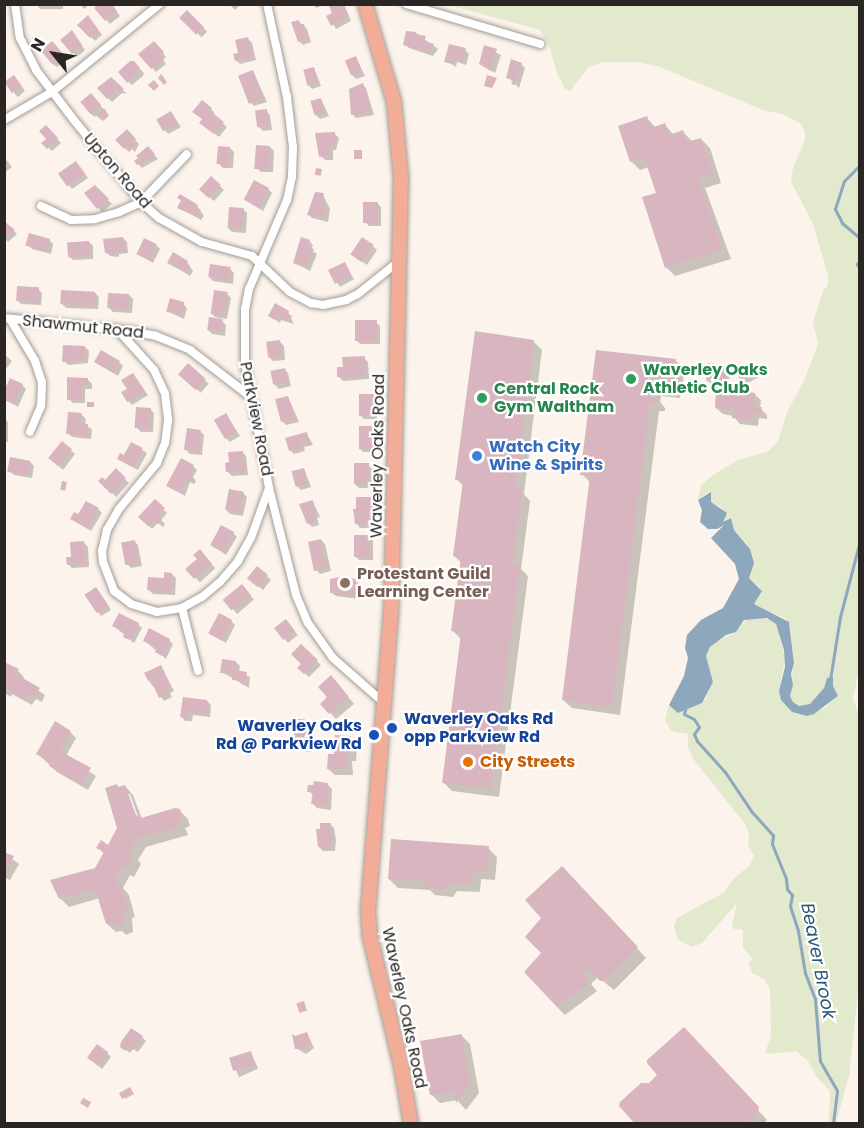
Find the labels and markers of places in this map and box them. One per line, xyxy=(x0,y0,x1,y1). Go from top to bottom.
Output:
place label: Waverley Oaks Athletic Club xyxy=(643,360,768,398)
marker: Waverley Oaks Athletic Club xyxy=(624,372,638,386)
place label: Central Rock Gym Waltham xyxy=(494,379,614,417)
marker: Central Rock Gym Waltham xyxy=(475,391,489,405)
place label: Watch City Wine & Spirits xyxy=(489,437,603,475)
marker: Watch City Wine & Spirits xyxy=(470,449,484,463)
place label: Protestant Guild Learning Center xyxy=(357,564,491,602)
marker: Protestant Guild Learning Center xyxy=(338,576,352,590)
place label: Waverley Oaks Rd opp Parkview Rd xyxy=(404,709,553,747)
place label: Waverley Oaks Rd @ Parkview Rd xyxy=(216,716,362,754)
marker: Waverley Oaks Rd opp Parkview Rd xyxy=(385,721,399,735)
marker: Waverley Oaks Rd @ Parkview Rd xyxy=(367,728,381,742)
place label: City Streets xyxy=(480,752,575,772)
marker: City Streets xyxy=(461,755,475,769)

